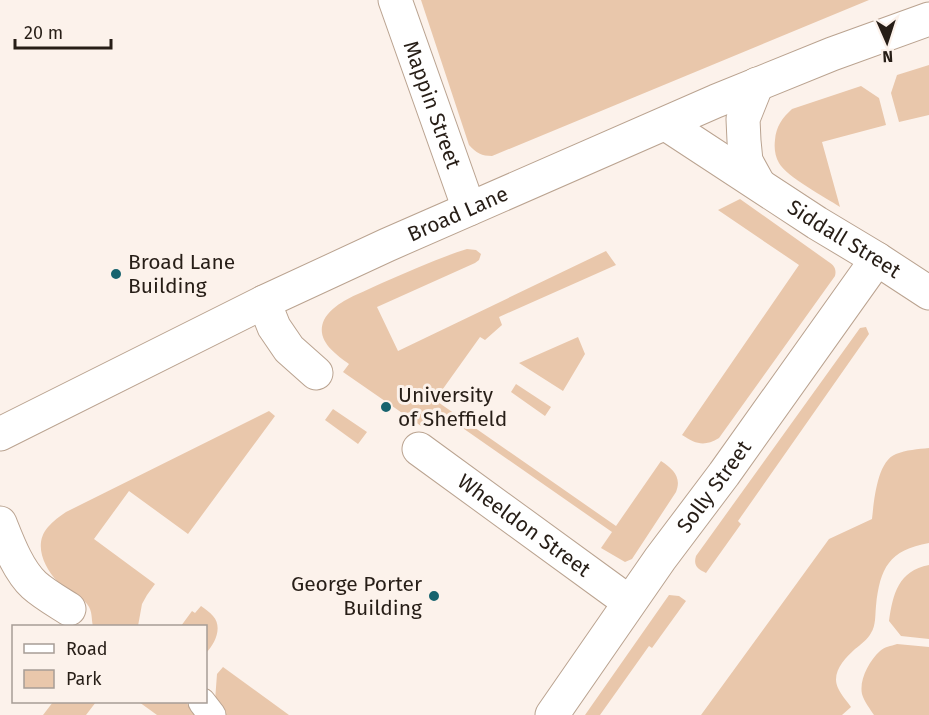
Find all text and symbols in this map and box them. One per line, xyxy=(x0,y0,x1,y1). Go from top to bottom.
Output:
scale bar xyxy=(15,12,111,50)
north arrow xyxy=(857,12,917,72)
text: 20 m xyxy=(24,22,63,44)
street label: Mappin Street xyxy=(397,37,467,172)
text: N xyxy=(882,47,894,66)
street label: Broad Lane xyxy=(403,181,512,247)
street label: Siddall Street xyxy=(782,194,906,284)
place label: Broad Lane Building xyxy=(128,249,235,299)
marker: Broad Lane Building xyxy=(109,267,123,281)
place label: University of Sheffield xyxy=(398,382,507,432)
marker: University of Sheffield xyxy=(379,400,393,414)
street label: Solly Street xyxy=(671,435,757,538)
street label: Wheeldon Street xyxy=(452,468,596,583)
place label: George Porter Building xyxy=(291,571,422,621)
marker: George Porter Building xyxy=(427,589,441,603)
legend xyxy=(12,625,207,703)
text: Road xyxy=(66,638,108,660)
text: Park xyxy=(66,668,102,690)

